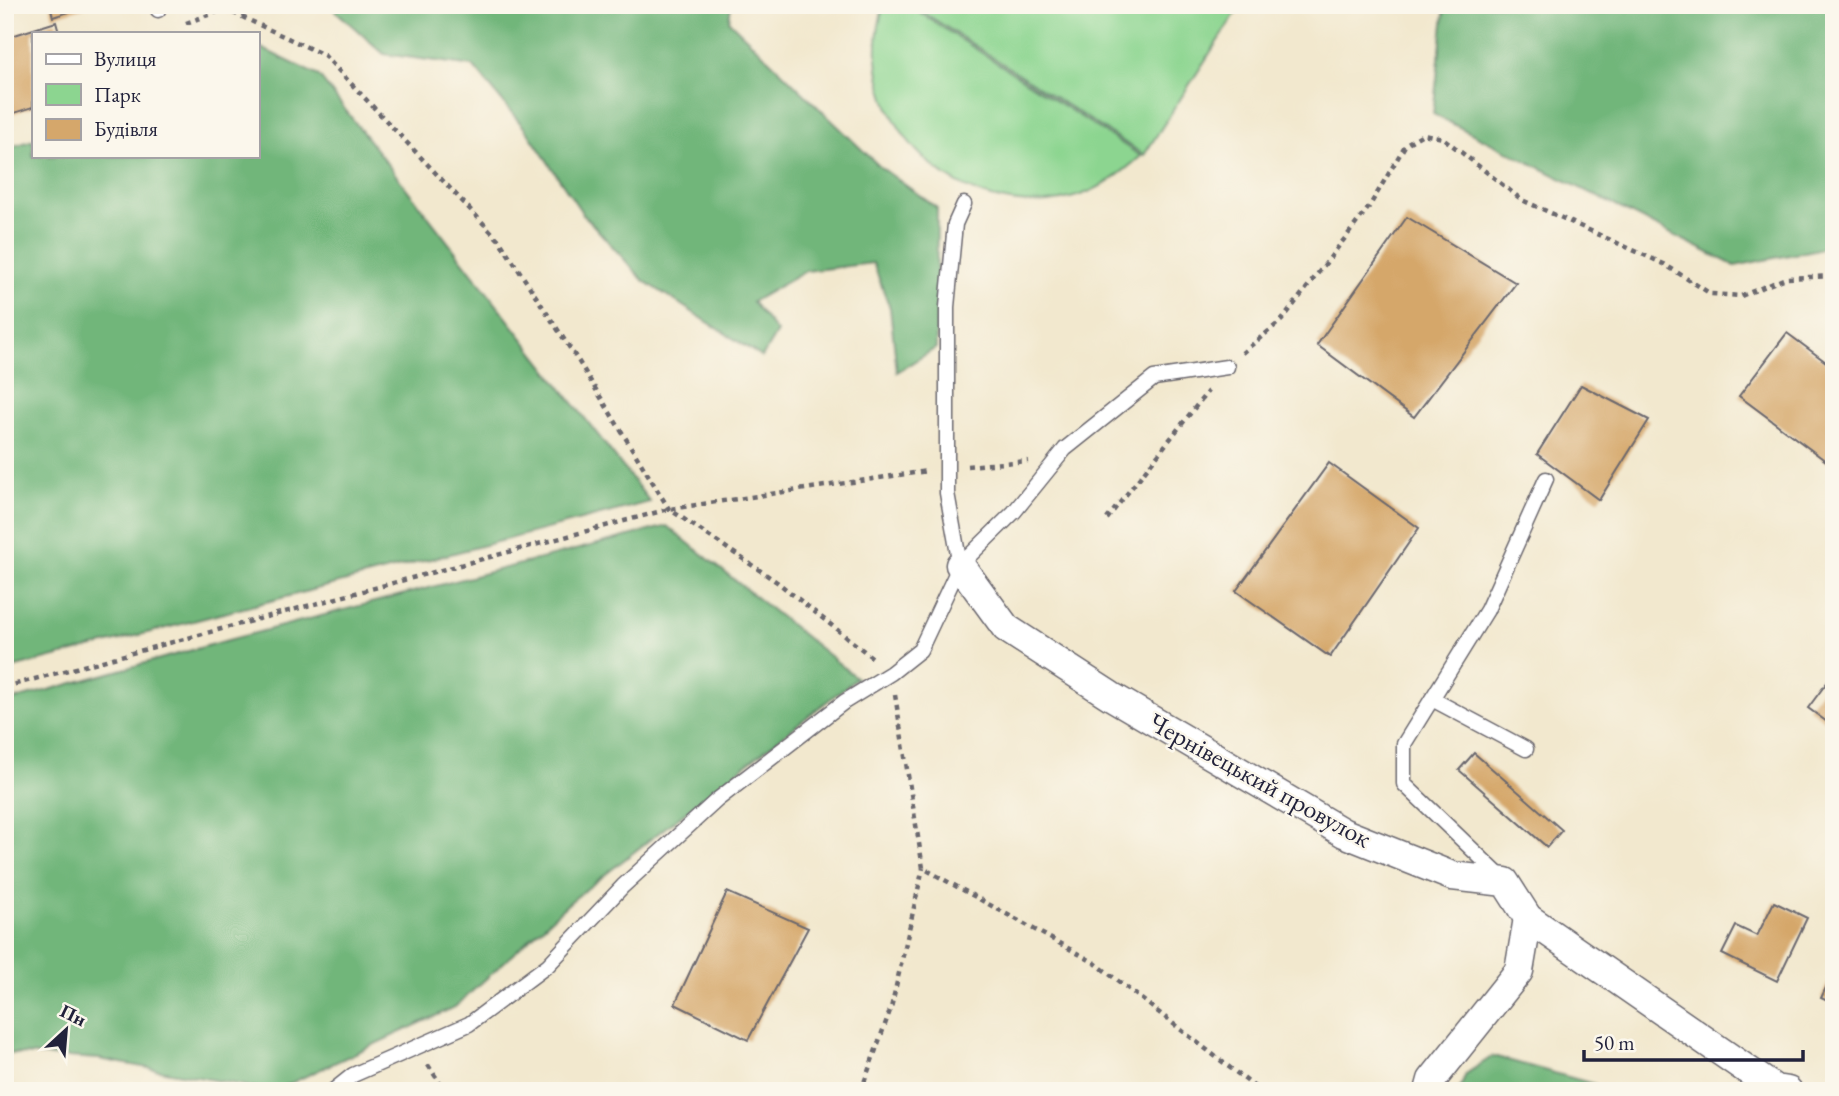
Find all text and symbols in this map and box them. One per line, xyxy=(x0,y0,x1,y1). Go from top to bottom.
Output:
legend xyxy=(32,32,259,158)
text: Вулиця xyxy=(94,45,156,72)
text: Парк xyxy=(94,81,141,108)
text: Будівля xyxy=(94,115,158,142)
street label: Чернівецький провулок xyxy=(1143,705,1378,856)
north arrow xyxy=(32,995,102,1064)
text: Пн xyxy=(56,998,90,1032)
scale bar xyxy=(1584,1019,1802,1063)
text: 50 m xyxy=(1594,1029,1635,1056)

